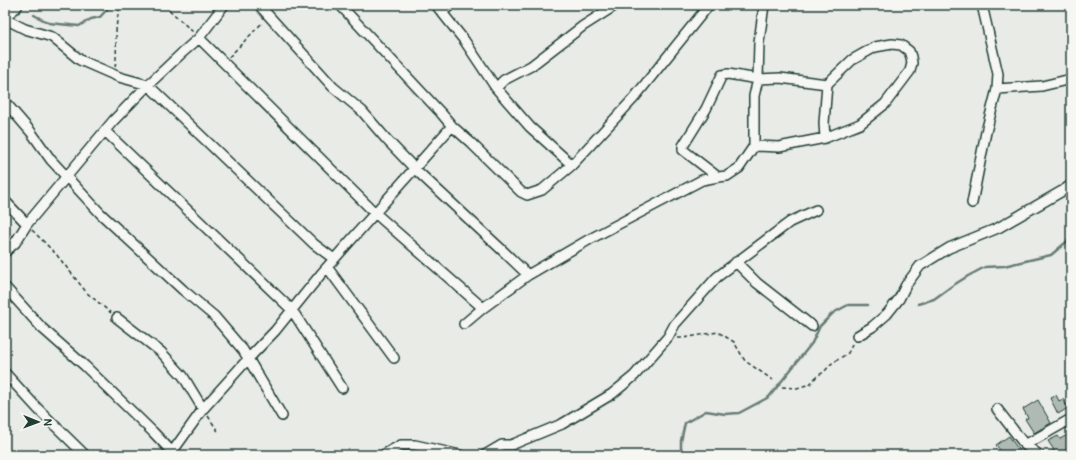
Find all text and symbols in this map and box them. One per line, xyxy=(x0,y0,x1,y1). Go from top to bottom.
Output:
north arrow xyxy=(18,402,58,442)
text: N xyxy=(41,418,54,427)

